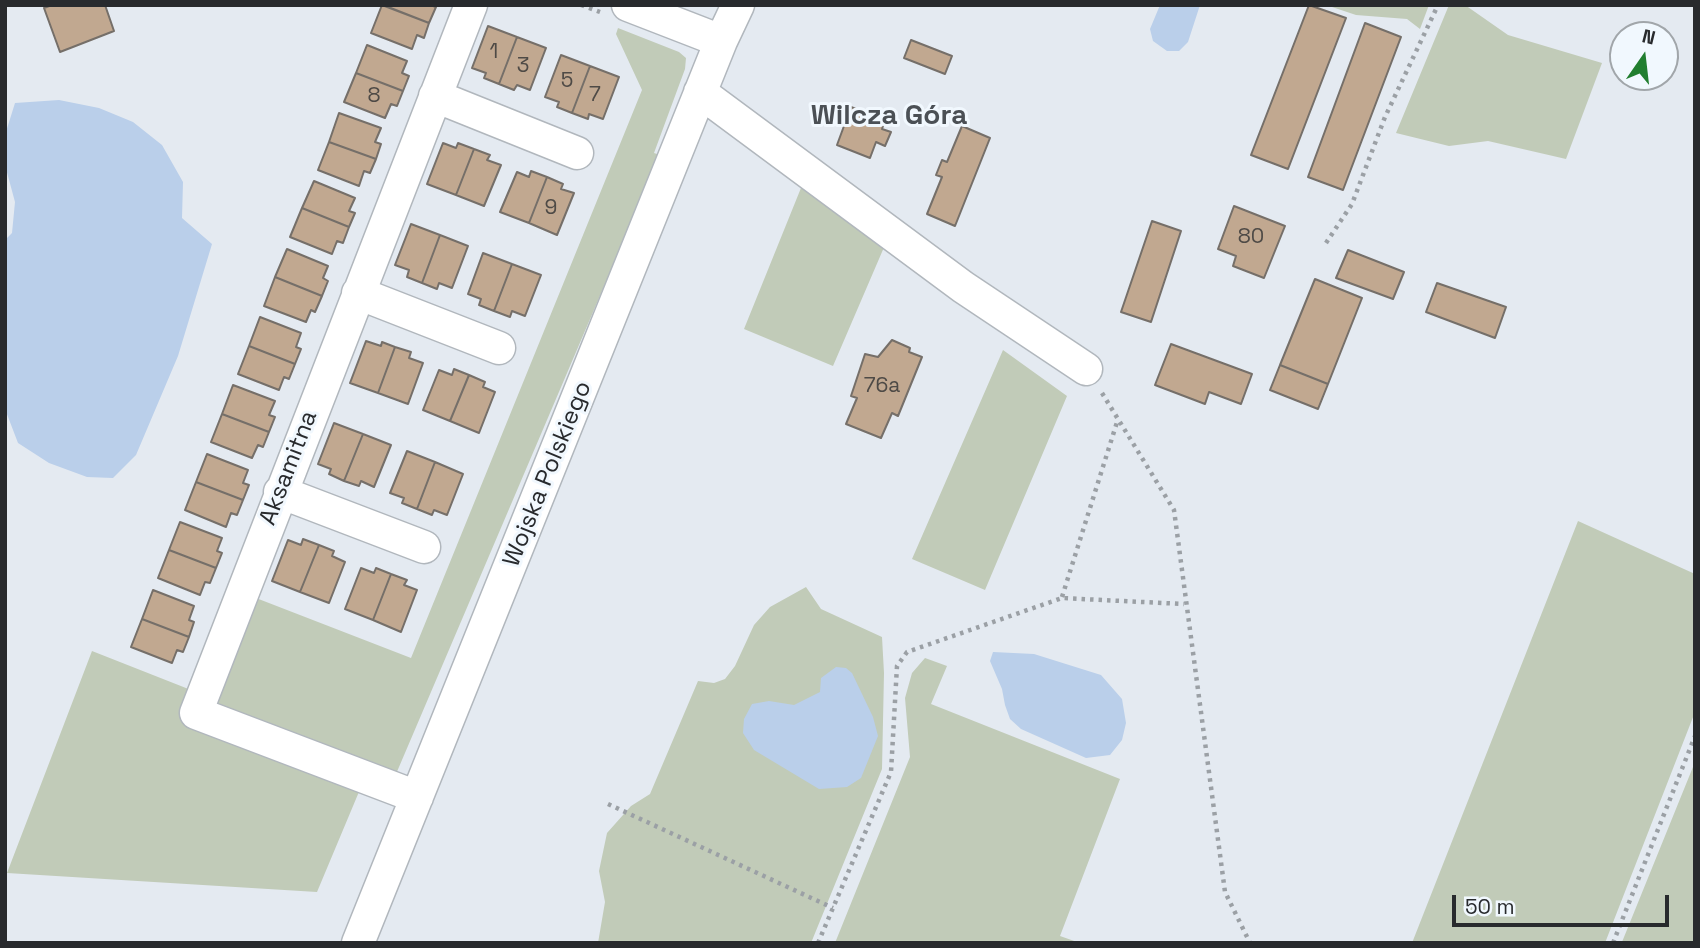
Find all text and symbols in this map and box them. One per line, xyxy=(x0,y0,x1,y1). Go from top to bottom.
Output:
north arrow xyxy=(1609,21,1679,91)
text: N xyxy=(1640,23,1658,51)
house number: 1 xyxy=(490,39,498,65)
house number: 3 xyxy=(517,53,529,79)
house number: 5 xyxy=(561,68,573,94)
house number: 7 xyxy=(589,82,601,108)
house number: 8 xyxy=(367,83,381,109)
district label: Wilcza Góra xyxy=(811,99,967,133)
house number: 9 xyxy=(545,195,557,221)
house number: 80 xyxy=(1238,224,1264,250)
house number: 76a xyxy=(864,373,900,399)
street label: Wojska Polskiego xyxy=(498,377,598,571)
street label: Aksamitna xyxy=(254,407,324,529)
scale bar xyxy=(1455,881,1672,925)
text: 50 m xyxy=(1465,893,1515,920)

